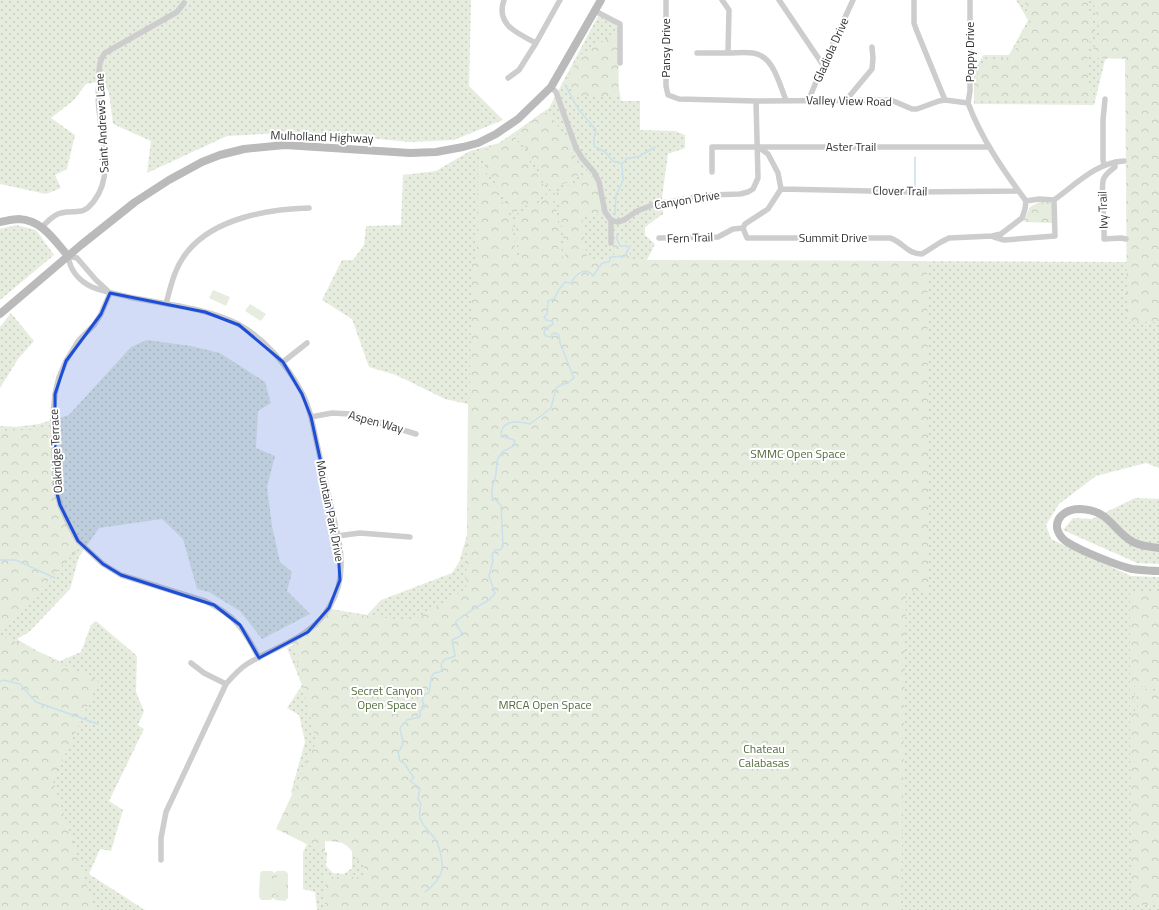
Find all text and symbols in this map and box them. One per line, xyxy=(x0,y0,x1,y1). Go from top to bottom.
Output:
street label: Gladiola Drive xyxy=(808,14,853,85)
street label: Pansy Drive xyxy=(656,18,675,78)
street label: Poppy Drive xyxy=(960,22,979,82)
street label: Saint Andrews Lane xyxy=(89,73,114,173)
street label: Valley View Road xyxy=(806,90,892,111)
street label: Mulholland Highway xyxy=(270,125,374,148)
street label: Aster Trail xyxy=(826,137,876,156)
street label: Clover Trail xyxy=(872,181,928,200)
street label: Canyon Drive xyxy=(653,185,721,214)
street label: Ivy Trail xyxy=(1092,191,1113,229)
street label: Fern Trail xyxy=(667,227,713,248)
street label: Summit Drive xyxy=(799,228,867,247)
street label: Aspen Way xyxy=(346,405,406,438)
street label: Oakridge Terrace xyxy=(44,408,67,494)
park label: SMMC Open Space xyxy=(750,444,846,463)
street label: Mountain Park Drive xyxy=(311,459,350,563)
park label: Secret Canyon Open Space xyxy=(351,681,423,714)
park label: MRCA Open Space xyxy=(498,695,592,714)
park label: Chateau Calabasas xyxy=(739,739,790,772)

